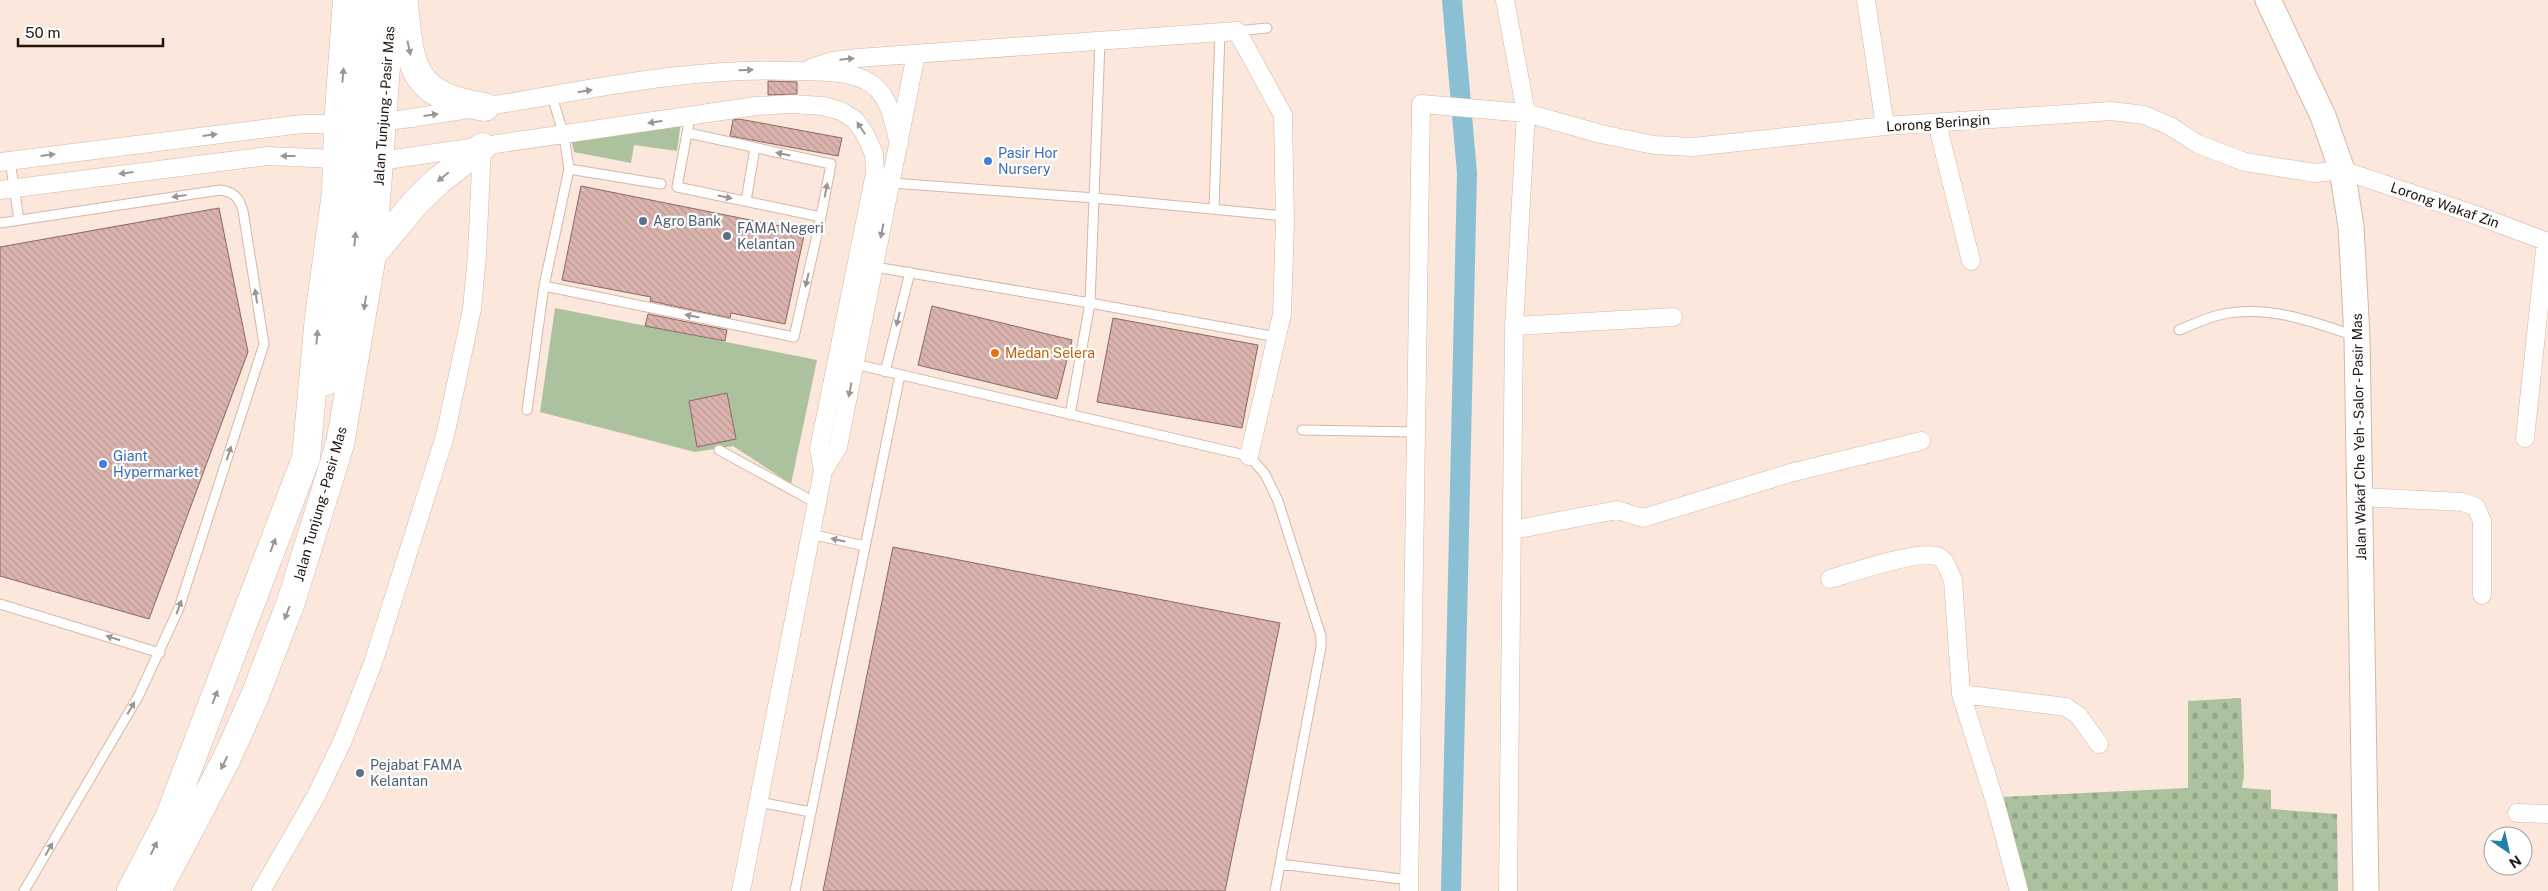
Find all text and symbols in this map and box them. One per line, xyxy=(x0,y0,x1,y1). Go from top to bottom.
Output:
scale bar xyxy=(18,15,162,47)
text: 50 m xyxy=(25,24,60,41)
street label: Jalan Tunjung - Pasir Mas xyxy=(370,25,398,187)
one-way arrow xyxy=(406,41,414,57)
one-way arrow xyxy=(839,55,855,63)
one-way arrow xyxy=(739,65,755,73)
one-way arrow xyxy=(339,67,347,83)
one-way arrow xyxy=(578,87,594,95)
one-way arrow xyxy=(424,111,440,119)
street label: Lorong Beringin xyxy=(1886,111,1990,135)
one-way arrow xyxy=(646,119,662,127)
one-way arrow xyxy=(856,121,865,135)
one-way arrow xyxy=(202,131,218,139)
place label: Pasir Hor Nursery xyxy=(998,145,1058,177)
one-way arrow xyxy=(776,150,791,158)
one-way arrow xyxy=(41,151,57,159)
one-way arrow xyxy=(280,152,296,160)
marker: Pasir Hor Nursery xyxy=(982,155,994,167)
one-way arrow xyxy=(118,169,134,177)
one-way arrow xyxy=(436,172,450,182)
street label: Lorong Wakaf Zin xyxy=(2389,179,2501,231)
one-way arrow xyxy=(822,183,830,198)
one-way arrow xyxy=(170,193,186,201)
one-way arrow xyxy=(717,193,732,201)
place label: Agro Bank xyxy=(653,213,721,229)
marker: Agro Bank xyxy=(637,215,649,227)
place label: FAMA Negeri Kelantan xyxy=(737,220,824,252)
one-way arrow xyxy=(878,223,886,238)
marker: FAMA Negeri Kelantan xyxy=(721,230,733,242)
one-way arrow xyxy=(351,231,359,247)
one-way arrow xyxy=(803,272,811,287)
one-way arrow xyxy=(252,288,260,304)
one-way arrow xyxy=(361,296,369,312)
one-way arrow xyxy=(684,312,700,320)
one-way arrow xyxy=(894,312,902,327)
street label: Jalan Wakaf Che Yeh - Salor - Pasir Mas xyxy=(2349,313,2369,561)
one-way arrow xyxy=(313,329,321,345)
place label: Medan Selera xyxy=(1005,345,1095,361)
marker: Medan Selera xyxy=(989,347,1001,359)
one-way arrow xyxy=(846,382,854,398)
street label: Jalan Tunjung - Pasir Mas xyxy=(290,425,350,583)
one-way arrow xyxy=(225,445,233,460)
place label: Giant Hypermarket xyxy=(113,448,199,480)
marker: Giant Hypermarket xyxy=(97,458,109,470)
one-way arrow xyxy=(830,536,845,544)
one-way arrow xyxy=(270,538,277,553)
one-way arrow xyxy=(176,600,183,615)
one-way arrow xyxy=(282,606,290,620)
one-way arrow xyxy=(106,634,121,642)
one-way arrow xyxy=(211,689,219,704)
one-way arrow xyxy=(126,702,135,715)
one-way arrow xyxy=(220,756,228,770)
place label: Pejabat FAMA Kelantan xyxy=(370,757,462,789)
marker: Pejabat FAMA Kelantan xyxy=(354,767,366,779)
north arrow xyxy=(2483,826,2533,876)
one-way arrow xyxy=(45,841,53,856)
one-way arrow xyxy=(150,841,158,855)
text: N xyxy=(2506,852,2524,871)

